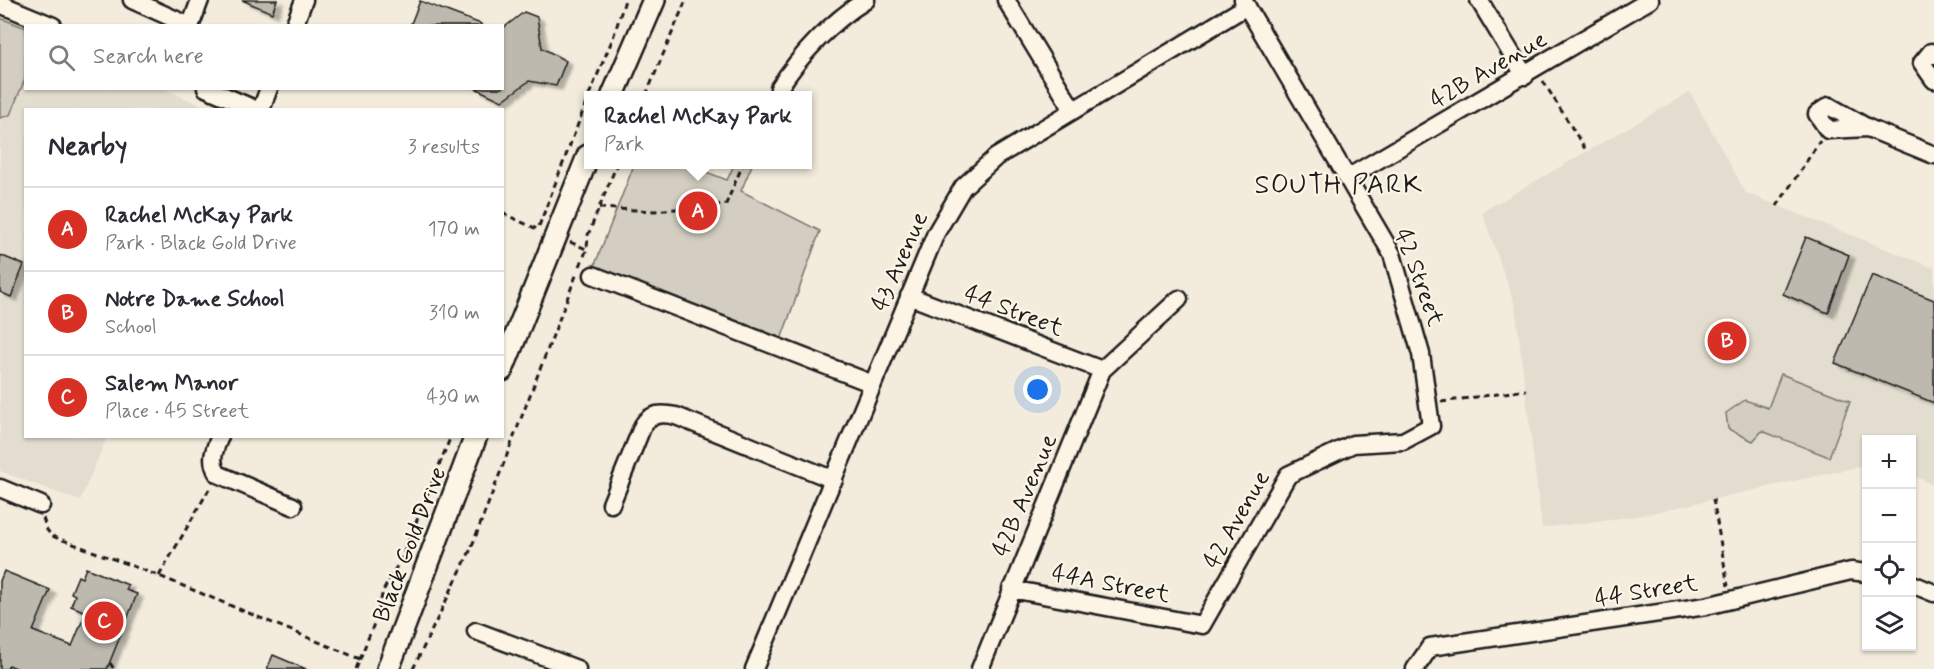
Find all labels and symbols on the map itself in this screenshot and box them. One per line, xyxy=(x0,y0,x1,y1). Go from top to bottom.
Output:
street label: 42B Avenue xyxy=(1425,24,1553,116)
district label: SOUTH PARK xyxy=(1254,168,1424,203)
pin: A xyxy=(678,188,718,234)
street label: 43 Avenue xyxy=(865,207,936,316)
street label: 42 Street xyxy=(1387,224,1451,331)
street label: 44 Street xyxy=(959,278,1067,344)
pin: B xyxy=(1708,318,1746,364)
your location xyxy=(1023,375,1052,404)
street label: 42B Avenue xyxy=(986,429,1065,562)
street label: Black Gold Drive xyxy=(367,462,454,627)
street label: 42 Avenue xyxy=(1197,465,1278,574)
street label: 44A Street xyxy=(1049,558,1172,611)
street label: 44 Street xyxy=(1593,568,1700,615)
pin: C xyxy=(84,598,124,644)

